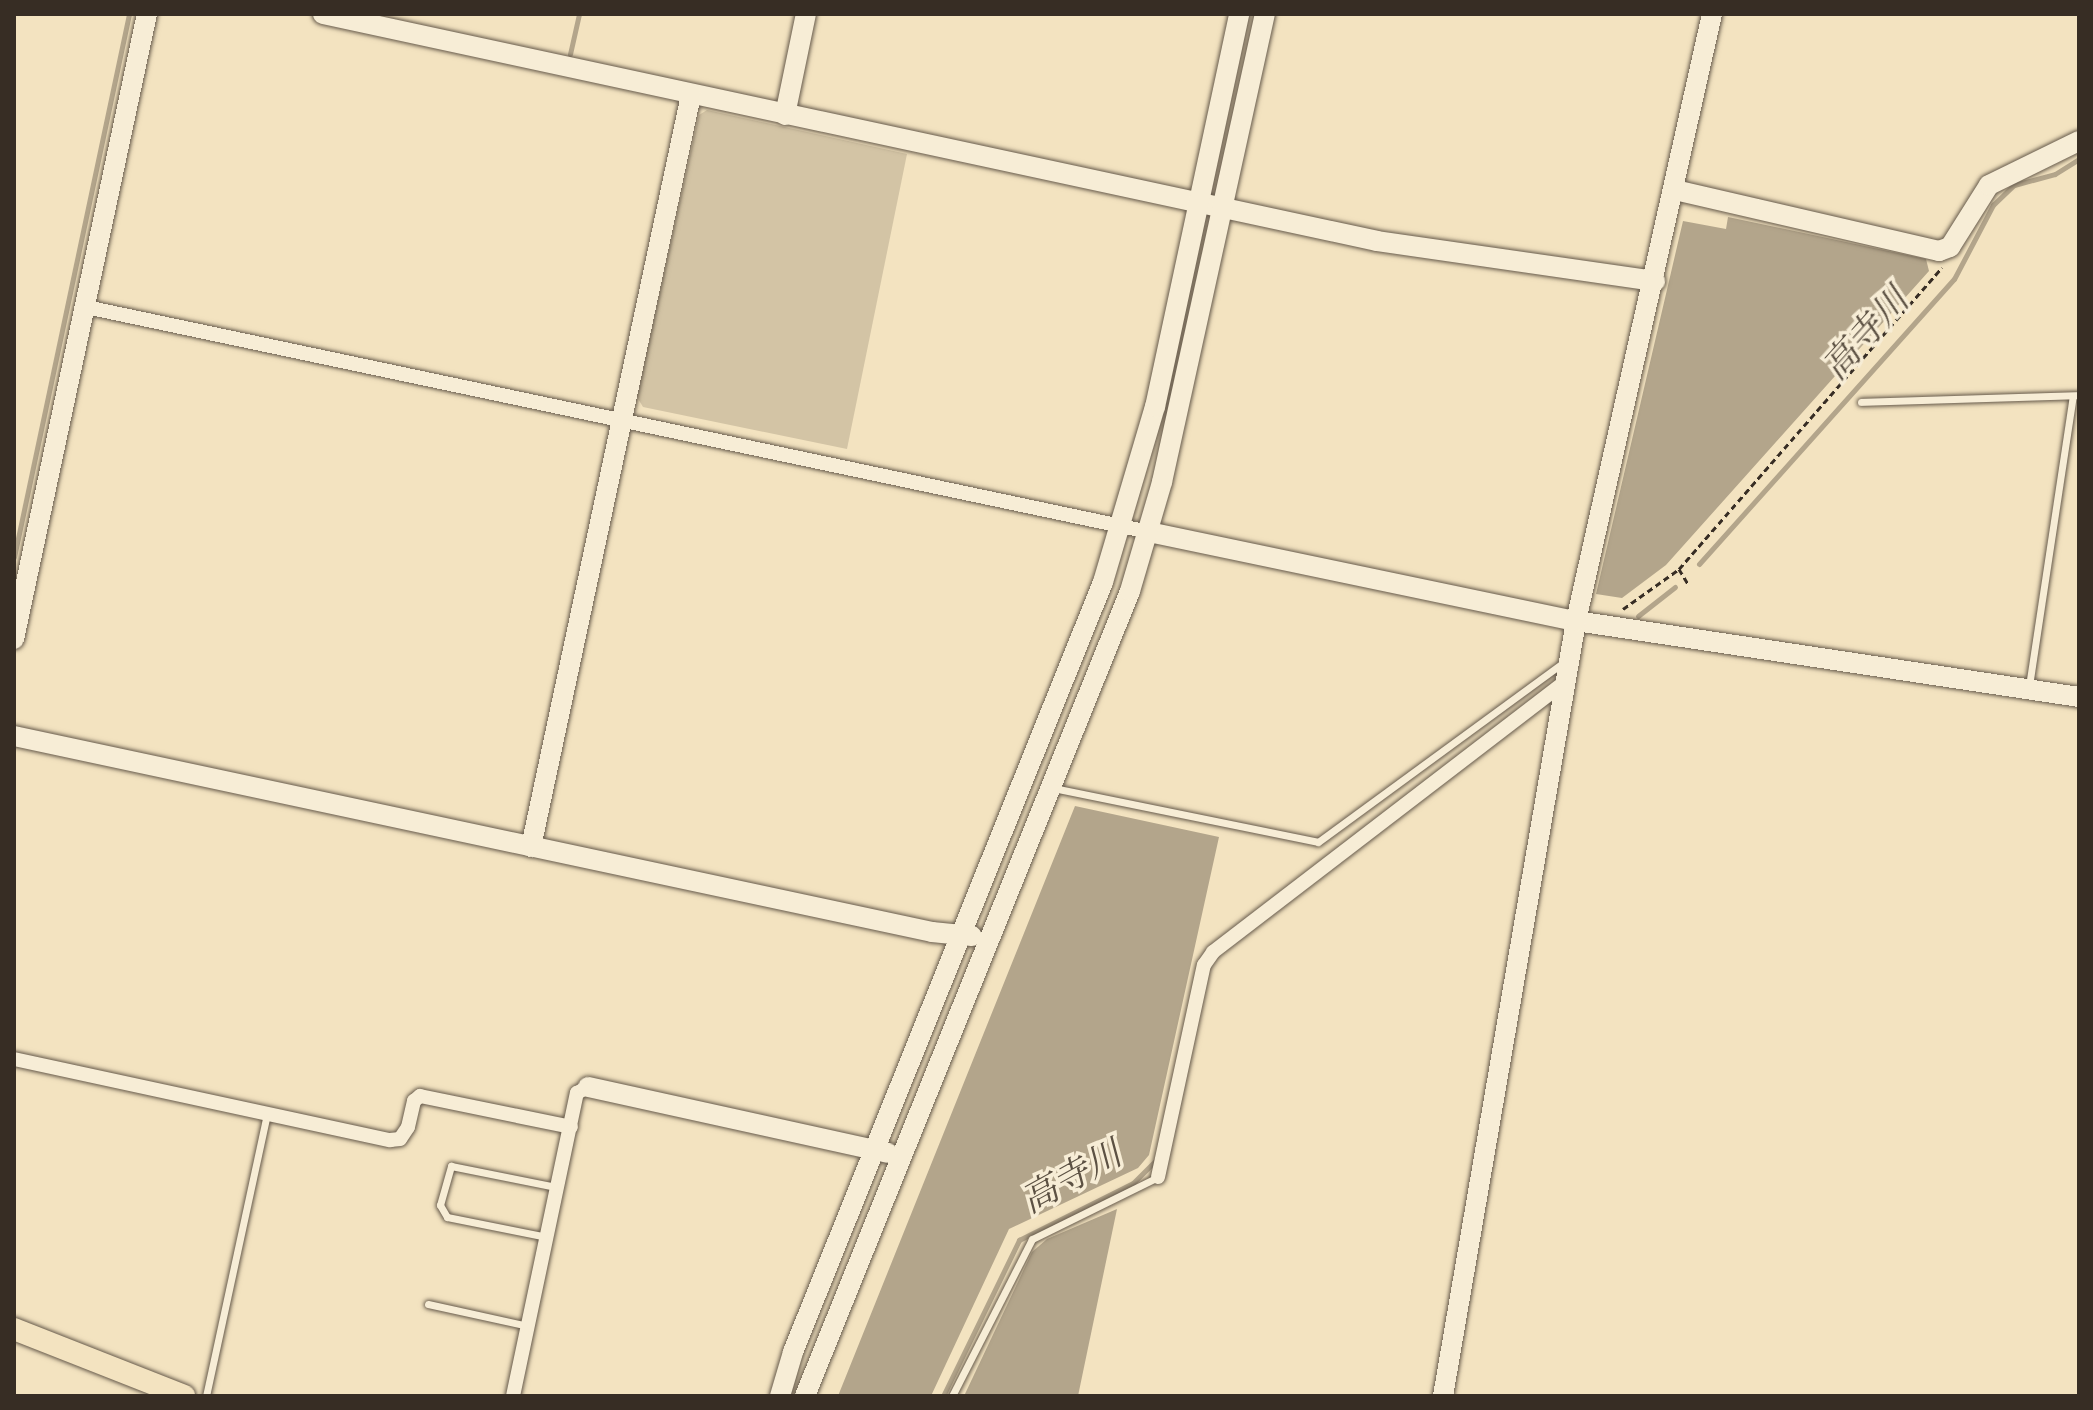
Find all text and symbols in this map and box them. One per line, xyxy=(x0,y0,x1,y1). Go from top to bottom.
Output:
water label: 高寺川 xyxy=(1816,281,1920,391)
water label: 高寺川 xyxy=(1015,1135,1131,1225)

